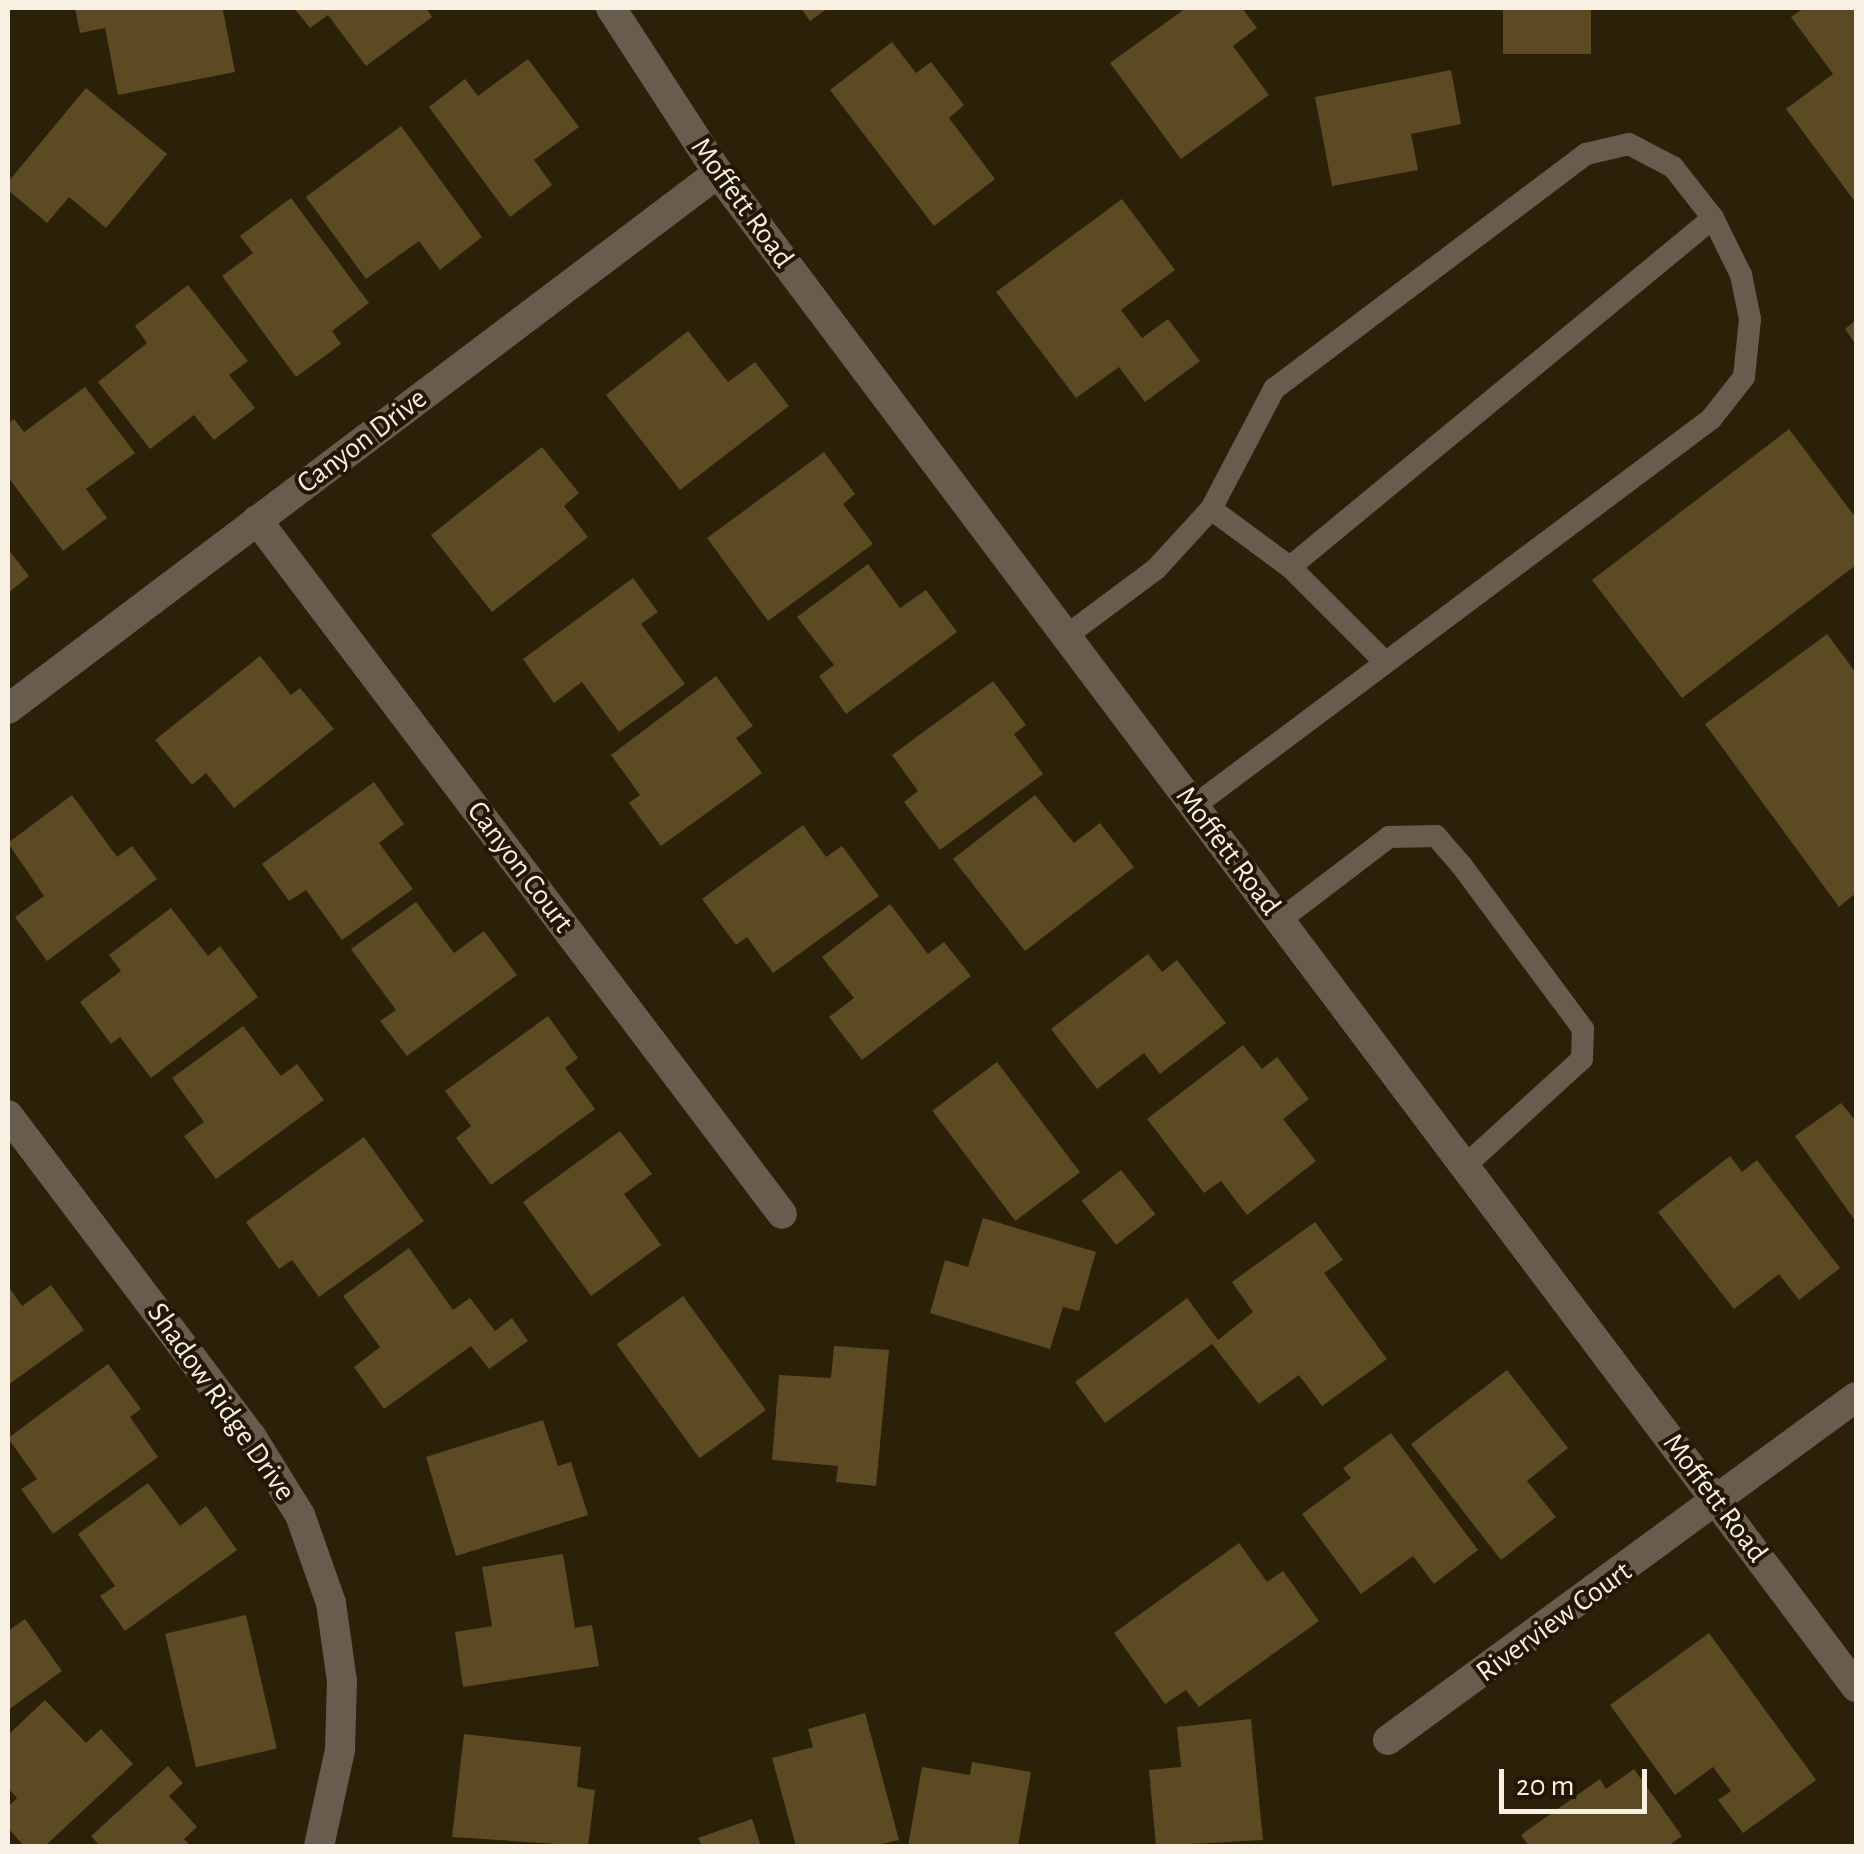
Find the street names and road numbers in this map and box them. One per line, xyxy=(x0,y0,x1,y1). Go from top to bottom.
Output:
street label: Moffett Road xyxy=(683,131,801,275)
street label: Canyon Drive xyxy=(290,380,434,502)
street label: Moffett Road xyxy=(1168,779,1288,923)
street label: Canyon Court xyxy=(459,794,581,940)
street label: Shadow Ridge Drive xyxy=(139,1296,303,1508)
street label: Moffett Road xyxy=(1655,1426,1775,1570)
street label: Riverview Court xyxy=(1469,1554,1639,1690)

